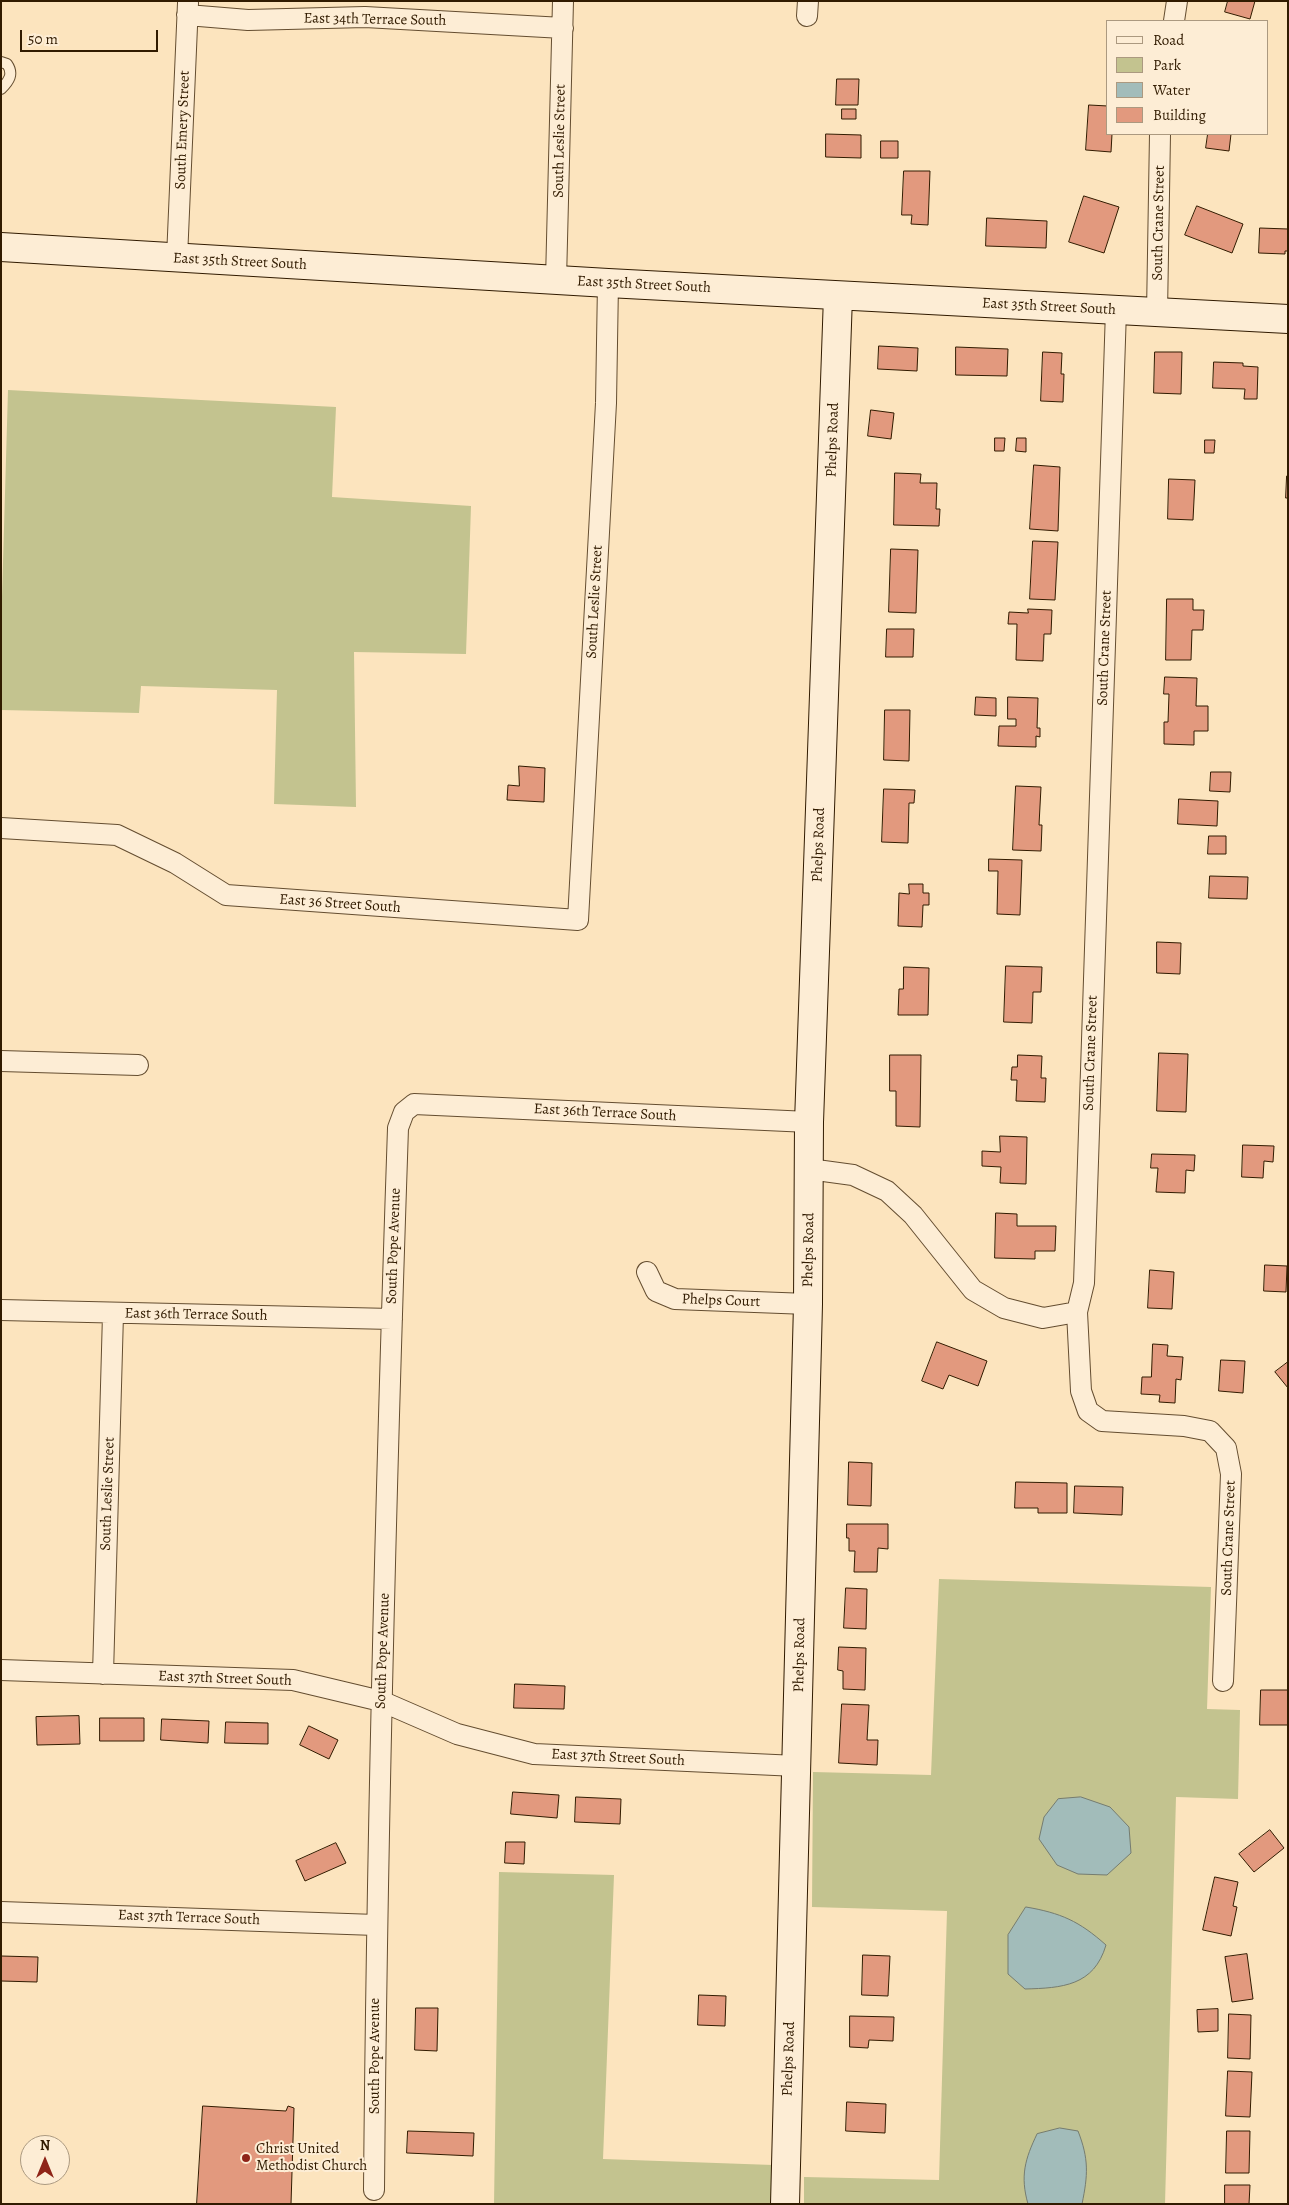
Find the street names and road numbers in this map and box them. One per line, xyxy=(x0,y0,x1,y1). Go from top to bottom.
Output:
street label: East 34th Terrace South xyxy=(303,10,447,30)
street label: South Emery Street xyxy=(172,70,194,190)
street label: South Leslie Street xyxy=(550,84,570,198)
street label: South Crane Street xyxy=(1149,165,1169,281)
street label: East 35th Street South xyxy=(173,250,307,274)
street label: East 35th Street South xyxy=(577,273,711,297)
street label: East 35th Street South xyxy=(982,295,1116,319)
street label: Phelps Road xyxy=(823,402,843,478)
street label: South Leslie Street xyxy=(583,545,607,659)
street label: South Crane Street xyxy=(1094,590,1116,706)
street label: Phelps Road xyxy=(809,807,829,883)
street label: East 36 Street South xyxy=(279,891,401,917)
street label: South Crane Street xyxy=(1080,995,1102,1111)
street label: East 36th Terrace South xyxy=(533,1100,677,1126)
street label: South Pope Avenue xyxy=(383,1187,405,1305)
street label: Phelps Road xyxy=(799,1212,819,1288)
street label: Phelps Court xyxy=(681,1291,761,1311)
street label: East 36th Terrace South xyxy=(124,1305,268,1325)
street label: South Leslie Street xyxy=(97,1437,119,1551)
street label: South Crane Street xyxy=(1218,1480,1240,1596)
street label: South Pope Avenue xyxy=(372,1592,394,1710)
street label: Phelps Road xyxy=(790,1617,810,1693)
street label: East 37th Street South xyxy=(158,1668,292,1690)
street label: East 37th Street South xyxy=(551,1746,685,1770)
street label: East 37th Terrace South xyxy=(118,1907,260,1929)
street label: South Pope Avenue xyxy=(366,1998,384,2114)
street label: Phelps Road xyxy=(779,2021,799,2097)

